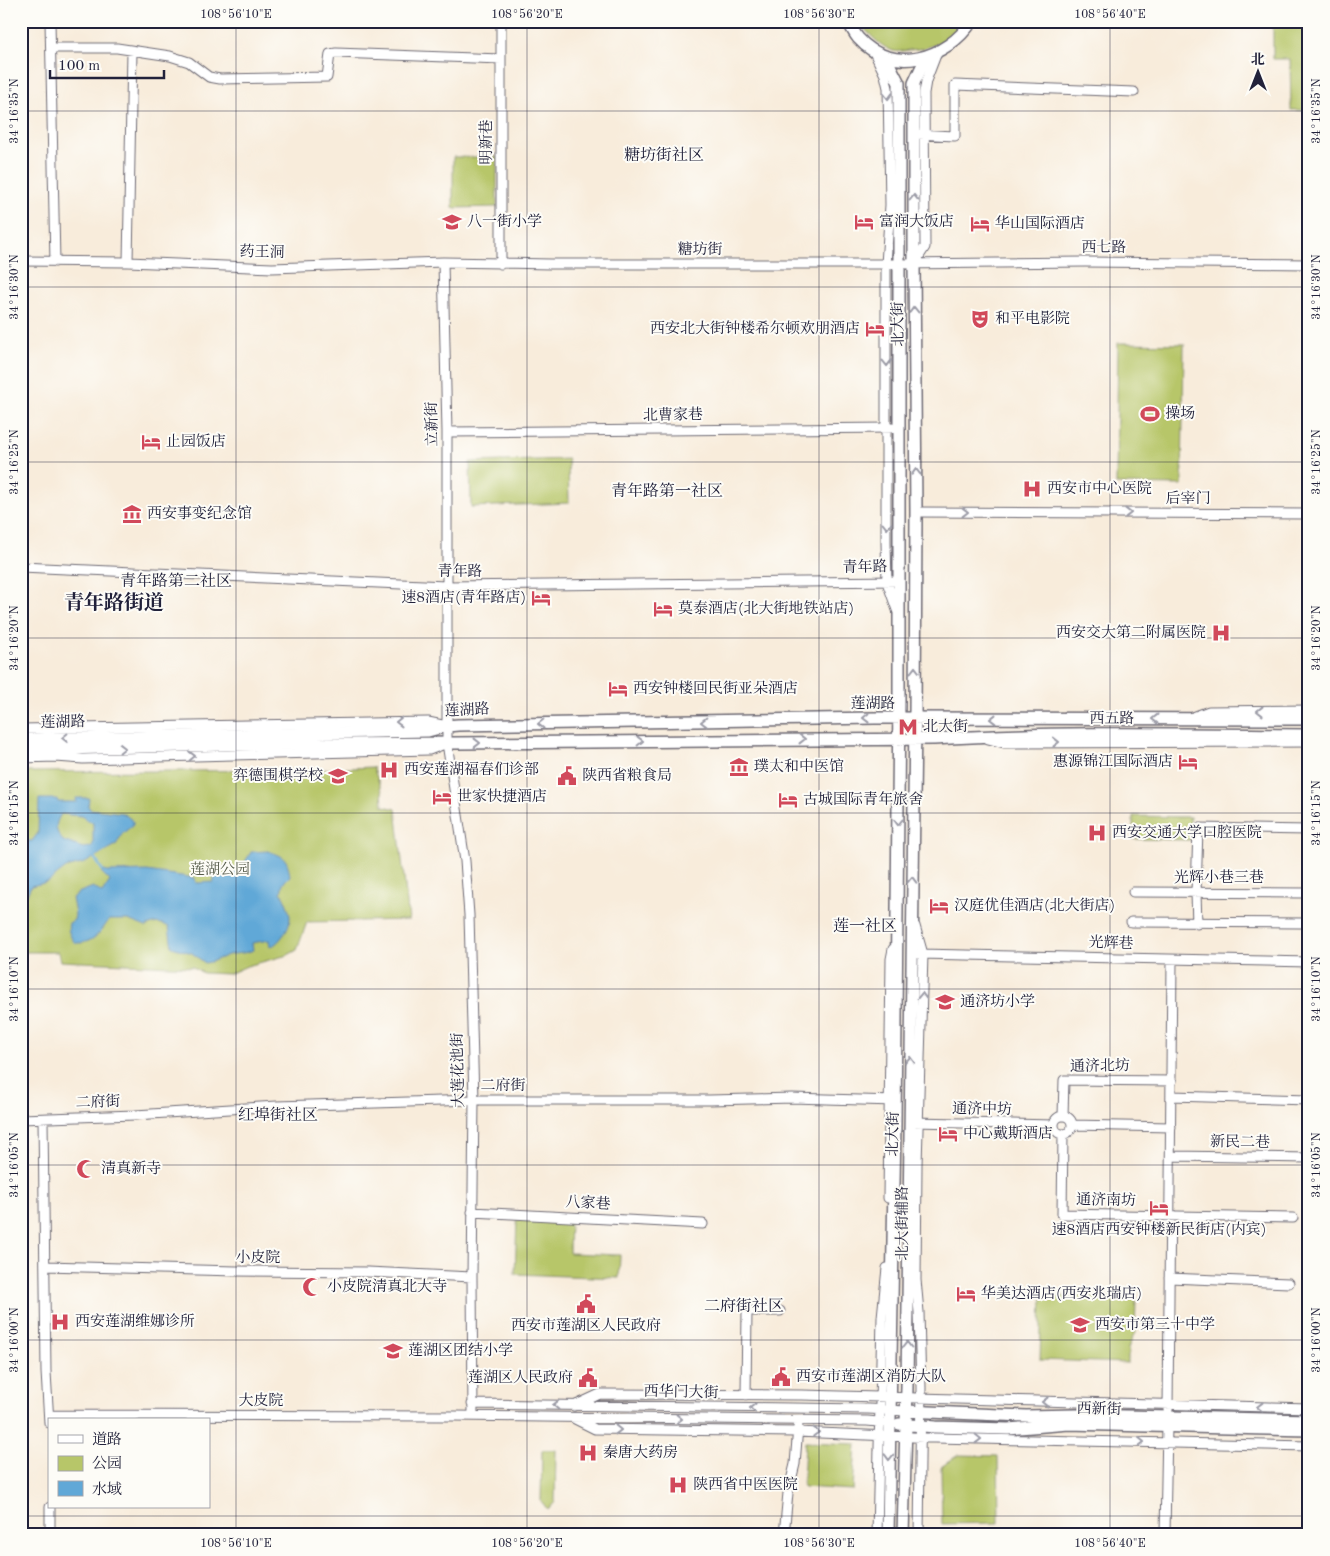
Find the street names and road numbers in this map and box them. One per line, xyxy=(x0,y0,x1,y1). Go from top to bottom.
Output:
street label: 明新巷 xyxy=(478,119,495,165)
street label: 西七路 xyxy=(1081,239,1127,256)
street label: 糖坊街 xyxy=(677,241,723,258)
street label: 药王洞 xyxy=(239,243,285,261)
street label: 北大街 xyxy=(889,301,907,347)
street label: 立新街 xyxy=(423,401,441,447)
street label: 北曹家巷 xyxy=(643,406,703,424)
street label: 后宰门 xyxy=(1165,490,1211,507)
street label: 青年路 xyxy=(842,558,888,576)
street label: 青年路 xyxy=(437,563,483,580)
street label: 莲湖路 xyxy=(850,695,896,712)
street label: 莲湖路 xyxy=(444,700,490,720)
street label: 西五路 xyxy=(1089,710,1135,727)
street label: 莲湖路 xyxy=(40,713,86,731)
street label: 光辉小巷三巷 xyxy=(1174,869,1264,886)
street label: 光辉巷 xyxy=(1088,934,1134,952)
street label: 大莲花池街 xyxy=(449,1032,467,1108)
street label: 通济北坊 xyxy=(1070,1057,1130,1075)
street label: 二府街 xyxy=(480,1077,526,1094)
street label: 二府街 xyxy=(75,1093,121,1111)
street label: 通济中坊 xyxy=(952,1100,1012,1118)
street label: 北大街 xyxy=(884,1111,902,1157)
street label: 新民二巷 xyxy=(1210,1133,1270,1151)
street label: 北大街辅路 xyxy=(894,1185,911,1261)
street label: 通济南坊 xyxy=(1076,1191,1136,1209)
street label: 八家巷 xyxy=(565,1193,611,1213)
street label: 小皮院 xyxy=(235,1249,281,1266)
street label: 西华门大街 xyxy=(643,1383,719,1401)
street label: 大皮院 xyxy=(238,1392,284,1409)
street label: 西新街 xyxy=(1076,1400,1122,1418)

